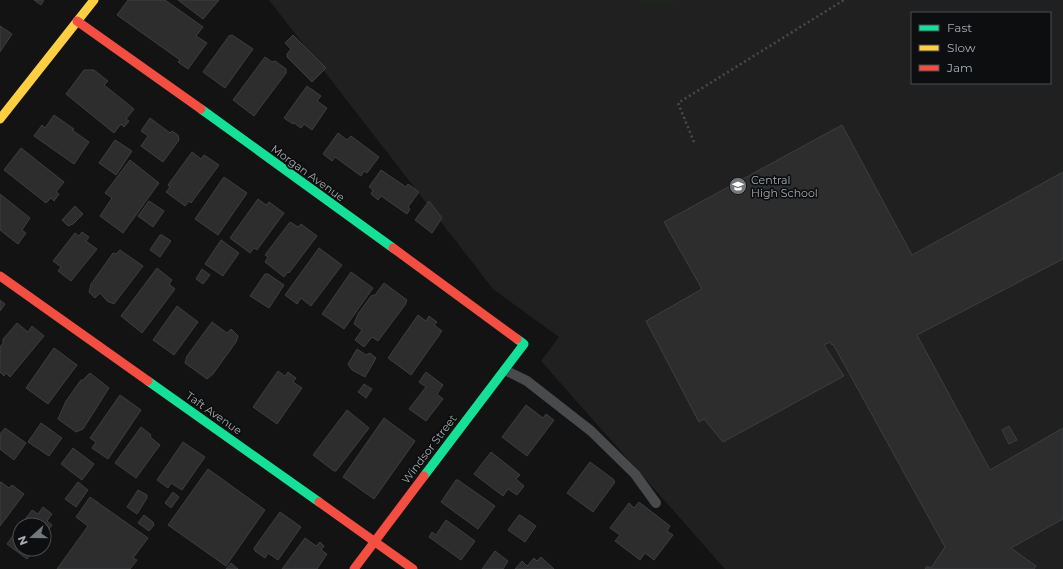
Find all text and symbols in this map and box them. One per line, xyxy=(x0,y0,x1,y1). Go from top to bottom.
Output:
legend xyxy=(911,12,1051,84)
text: Fast xyxy=(947,20,972,35)
text: Slow xyxy=(947,40,976,55)
text: Jam xyxy=(946,60,973,75)
street label: Morgan Avenue xyxy=(268,142,348,205)
place label: Central High School xyxy=(751,173,818,200)
school or university icon: Central High School xyxy=(728,176,748,196)
street label: Taft Avenue xyxy=(183,389,245,438)
street label: Windsor Street xyxy=(399,411,460,486)
north arrow xyxy=(12,517,52,557)
text: N xyxy=(15,534,31,547)

